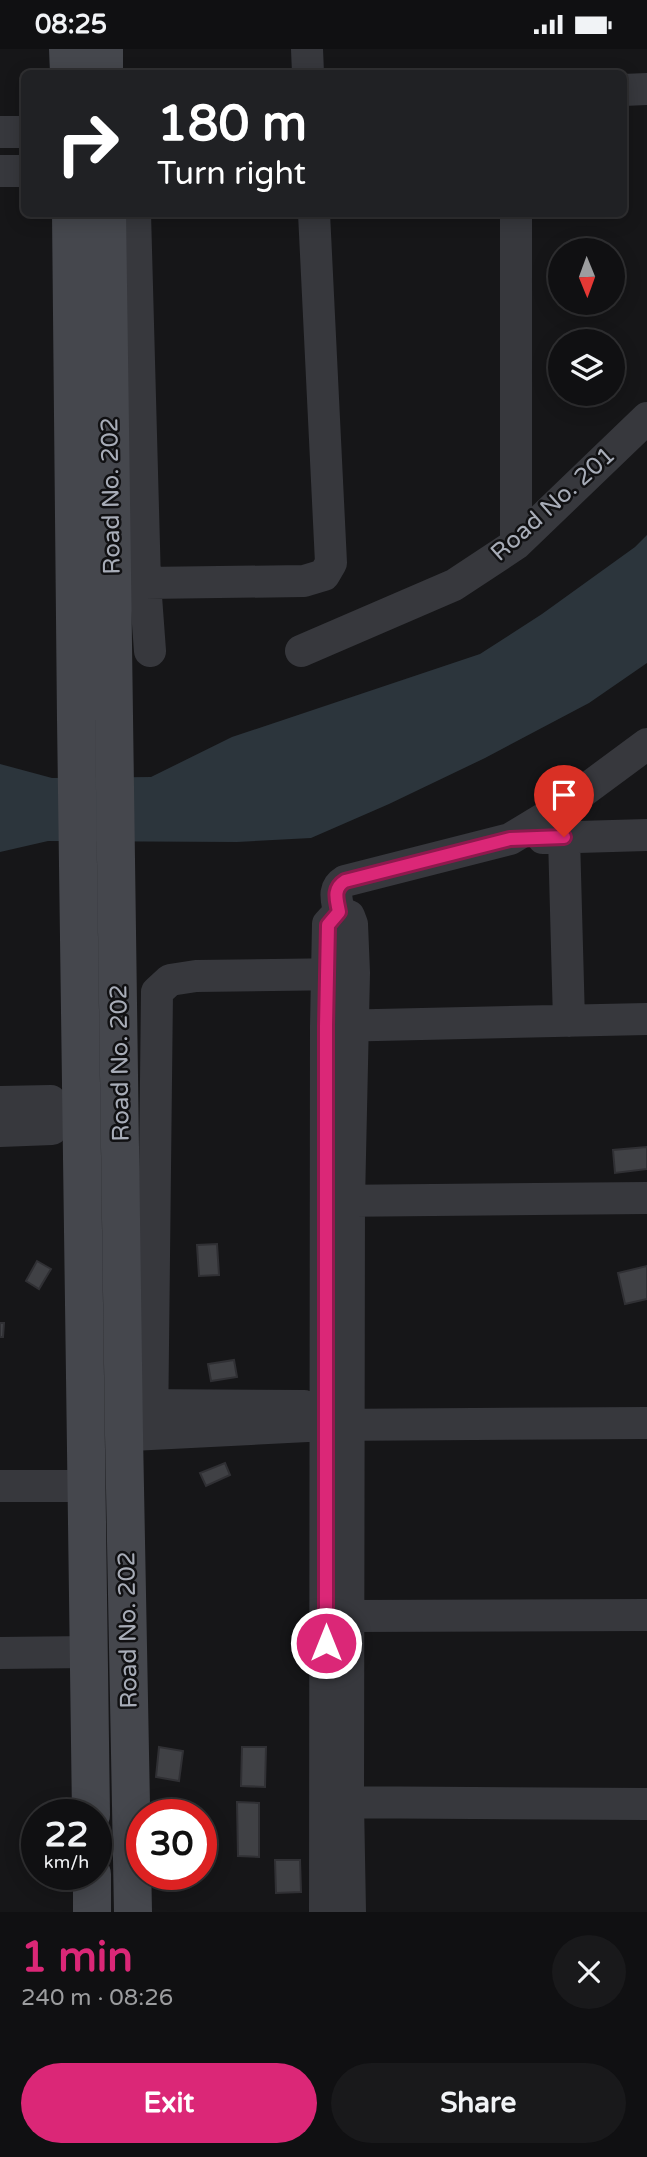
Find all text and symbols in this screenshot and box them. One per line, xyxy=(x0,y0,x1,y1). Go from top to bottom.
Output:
text: 08:25 xyxy=(35,9,107,40)
text: 180 m xyxy=(157,95,307,154)
icon: right xyxy=(42,98,133,189)
text: Turn right xyxy=(157,155,306,193)
north arrow xyxy=(548,238,625,315)
map controls xyxy=(548,238,625,406)
button: layers xyxy=(548,329,625,406)
street label: Road No. 202 xyxy=(95,417,127,575)
street label: Road No. 201 xyxy=(485,441,621,567)
pin xyxy=(534,765,594,837)
icon: arrive xyxy=(545,776,583,814)
street label: Road No. 202 xyxy=(104,984,136,1142)
street label: Road No. 202 xyxy=(112,1551,144,1709)
position arrow xyxy=(289,1606,363,1680)
speed limit sign: 30 xyxy=(126,1799,217,1890)
text: 22 xyxy=(45,1814,88,1856)
text: km/h xyxy=(44,1851,89,1873)
text: 1 min xyxy=(21,1932,133,1983)
button: close xyxy=(552,1935,626,2009)
text: 240 m · 08:26 xyxy=(21,1984,173,2012)
button: Exit xyxy=(21,2063,317,2143)
button: Share xyxy=(331,2063,626,2143)

